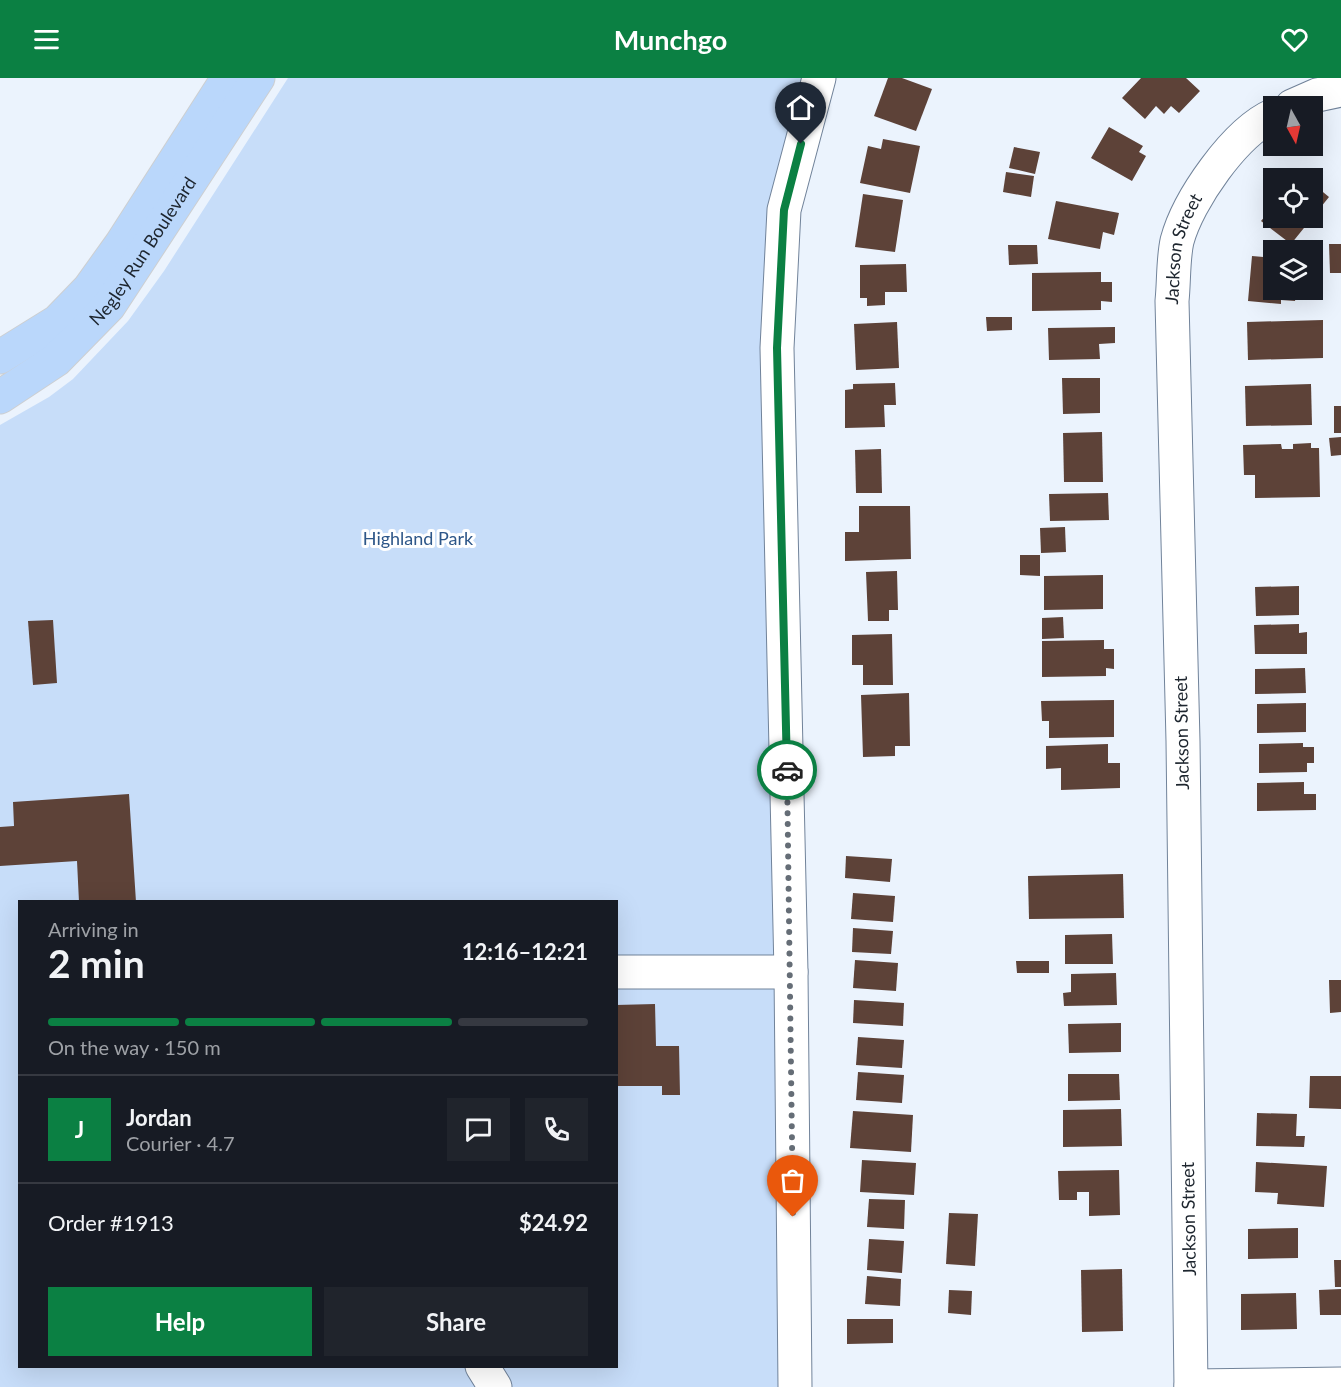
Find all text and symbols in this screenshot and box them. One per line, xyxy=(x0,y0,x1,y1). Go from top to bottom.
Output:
icon: menu xyxy=(30,23,63,56)
text: Munchgo xyxy=(614,23,727,56)
icon: heart xyxy=(1278,23,1311,56)
pin xyxy=(775,82,826,144)
icon: home xyxy=(784,91,817,124)
north arrow xyxy=(1263,96,1323,156)
map controls xyxy=(1263,96,1323,300)
button: locate xyxy=(1263,168,1323,228)
street label: Negley Run Boulevard xyxy=(84,173,200,329)
street label: Jackson Street xyxy=(1160,189,1207,305)
button: layers xyxy=(1263,240,1323,300)
park label: Highland Park xyxy=(363,527,474,549)
street label: Jackson Street xyxy=(1169,675,1193,790)
courier xyxy=(757,740,817,800)
icon: car xyxy=(771,754,804,787)
text: Arriving in xyxy=(48,917,139,941)
text: 12:16–12:21 xyxy=(462,938,588,965)
text: 2 min xyxy=(48,940,145,986)
text: On the way · 150 m xyxy=(48,1035,221,1059)
button: chat xyxy=(447,1098,510,1161)
button: phone xyxy=(525,1098,588,1161)
text: Jordan xyxy=(126,1104,192,1131)
text: J xyxy=(75,1116,84,1143)
text: Courier · 4.7 xyxy=(126,1131,235,1155)
pin xyxy=(767,1155,818,1217)
street label: Jackson Street xyxy=(1176,1161,1200,1276)
icon: bag xyxy=(776,1164,809,1197)
text: Order #1913 xyxy=(48,1209,174,1236)
text: $24.92 xyxy=(519,1209,588,1236)
button: Help xyxy=(48,1287,312,1356)
button: Share xyxy=(324,1287,588,1356)

